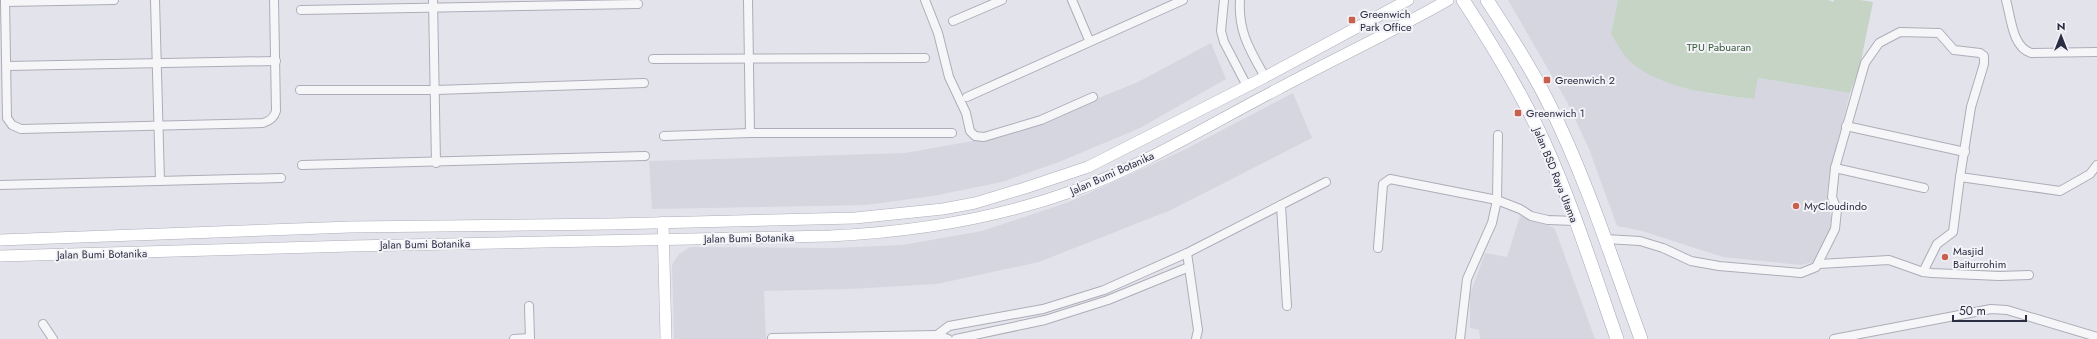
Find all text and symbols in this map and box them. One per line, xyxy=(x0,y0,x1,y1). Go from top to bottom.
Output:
place label: Greenwich Park Office xyxy=(1360,6,1412,35)
marker: Greenwich Park Office xyxy=(1347,15,1357,25)
north arrow xyxy=(2041,16,2081,56)
text: N xyxy=(2057,18,2065,34)
park label: TPU Pabuaran xyxy=(1687,39,1751,55)
place label: Greenwich 2 xyxy=(1555,72,1615,88)
marker: Greenwich 2 xyxy=(1542,75,1552,85)
place label: Greenwich 1 xyxy=(1526,105,1585,121)
marker: Greenwich 1 xyxy=(1513,108,1523,118)
street label: Jalan BSD Raya Utama xyxy=(1529,123,1582,225)
street label: Jalan Bumi Botanika xyxy=(1066,147,1157,199)
place label: MyCloudindo xyxy=(1804,198,1867,214)
marker: MyCloudindo xyxy=(1791,201,1801,211)
street label: Jalan Bumi Botanika xyxy=(702,229,794,247)
street label: Jalan Bumi Botanika xyxy=(378,235,470,253)
place label: Masjid Baiturrohim xyxy=(1953,243,2006,272)
street label: Jalan Bumi Botanika xyxy=(55,245,147,263)
marker: Masjid Baiturrohim xyxy=(1940,252,1950,262)
scale bar xyxy=(1953,297,2026,323)
text: 50 m xyxy=(1959,302,1986,320)

